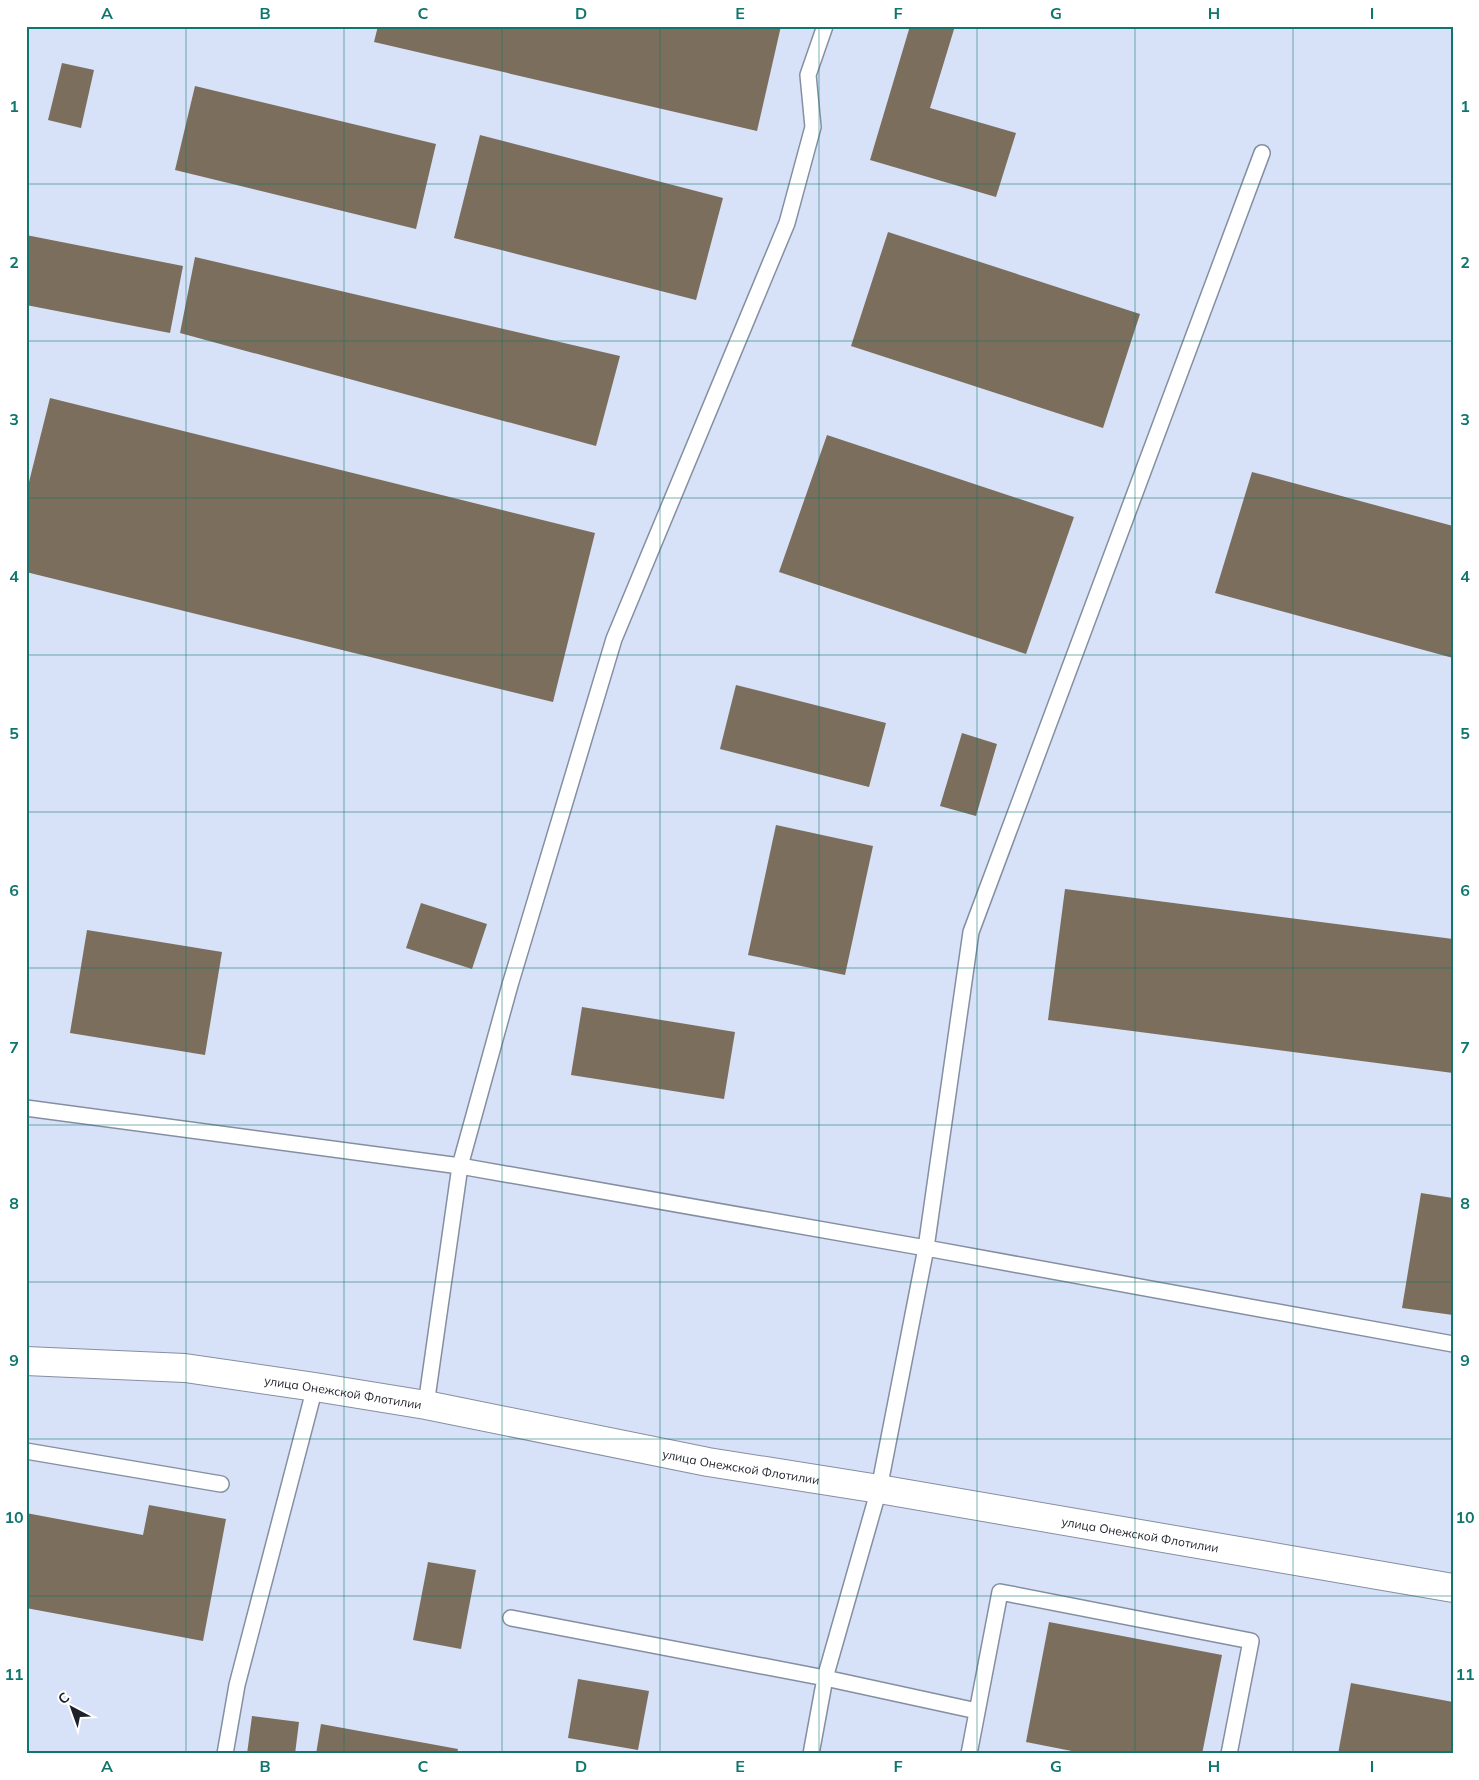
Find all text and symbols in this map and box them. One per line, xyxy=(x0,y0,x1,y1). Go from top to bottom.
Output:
text: A xyxy=(101,3,113,23)
text: B xyxy=(259,3,271,23)
text: C xyxy=(418,3,429,23)
text: D xyxy=(575,3,587,23)
text: E xyxy=(735,3,745,23)
text: F xyxy=(893,3,903,23)
text: G xyxy=(1050,3,1062,23)
text: H xyxy=(1208,3,1220,23)
text: I xyxy=(1370,3,1374,23)
text: 1 xyxy=(9,96,19,116)
text: 1 xyxy=(1460,96,1470,116)
text: 2 xyxy=(9,252,19,272)
text: 2 xyxy=(1460,252,1470,272)
text: 3 xyxy=(9,409,19,429)
text: 3 xyxy=(1460,409,1470,429)
text: 4 xyxy=(9,566,19,586)
text: 4 xyxy=(1460,566,1470,586)
text: 5 xyxy=(9,723,19,743)
text: 5 xyxy=(1460,723,1470,743)
text: 6 xyxy=(9,880,19,900)
text: 6 xyxy=(1460,880,1470,900)
text: 7 xyxy=(9,1037,19,1057)
text: 7 xyxy=(1460,1037,1470,1057)
text: 8 xyxy=(9,1193,19,1213)
text: 8 xyxy=(1460,1193,1470,1213)
text: 9 xyxy=(9,1350,19,1370)
text: 9 xyxy=(1460,1350,1470,1370)
street label: улица Онежской Флотилии xyxy=(263,1372,423,1412)
street label: улица Онежской Флотилии xyxy=(661,1445,821,1487)
text: 10 xyxy=(4,1507,24,1527)
text: 10 xyxy=(1455,1507,1475,1527)
street label: улица Онежской Флотилии xyxy=(1061,1513,1220,1555)
text: 11 xyxy=(4,1664,24,1684)
text: 11 xyxy=(1455,1664,1475,1684)
north arrow xyxy=(48,1682,98,1732)
text: С xyxy=(54,1688,73,1708)
text: A xyxy=(101,1756,113,1776)
text: B xyxy=(259,1756,271,1776)
text: C xyxy=(418,1756,429,1776)
text: D xyxy=(575,1756,587,1776)
text: E xyxy=(735,1756,745,1776)
text: F xyxy=(893,1756,903,1776)
text: G xyxy=(1050,1756,1062,1776)
text: H xyxy=(1208,1756,1220,1776)
text: I xyxy=(1370,1756,1374,1776)

